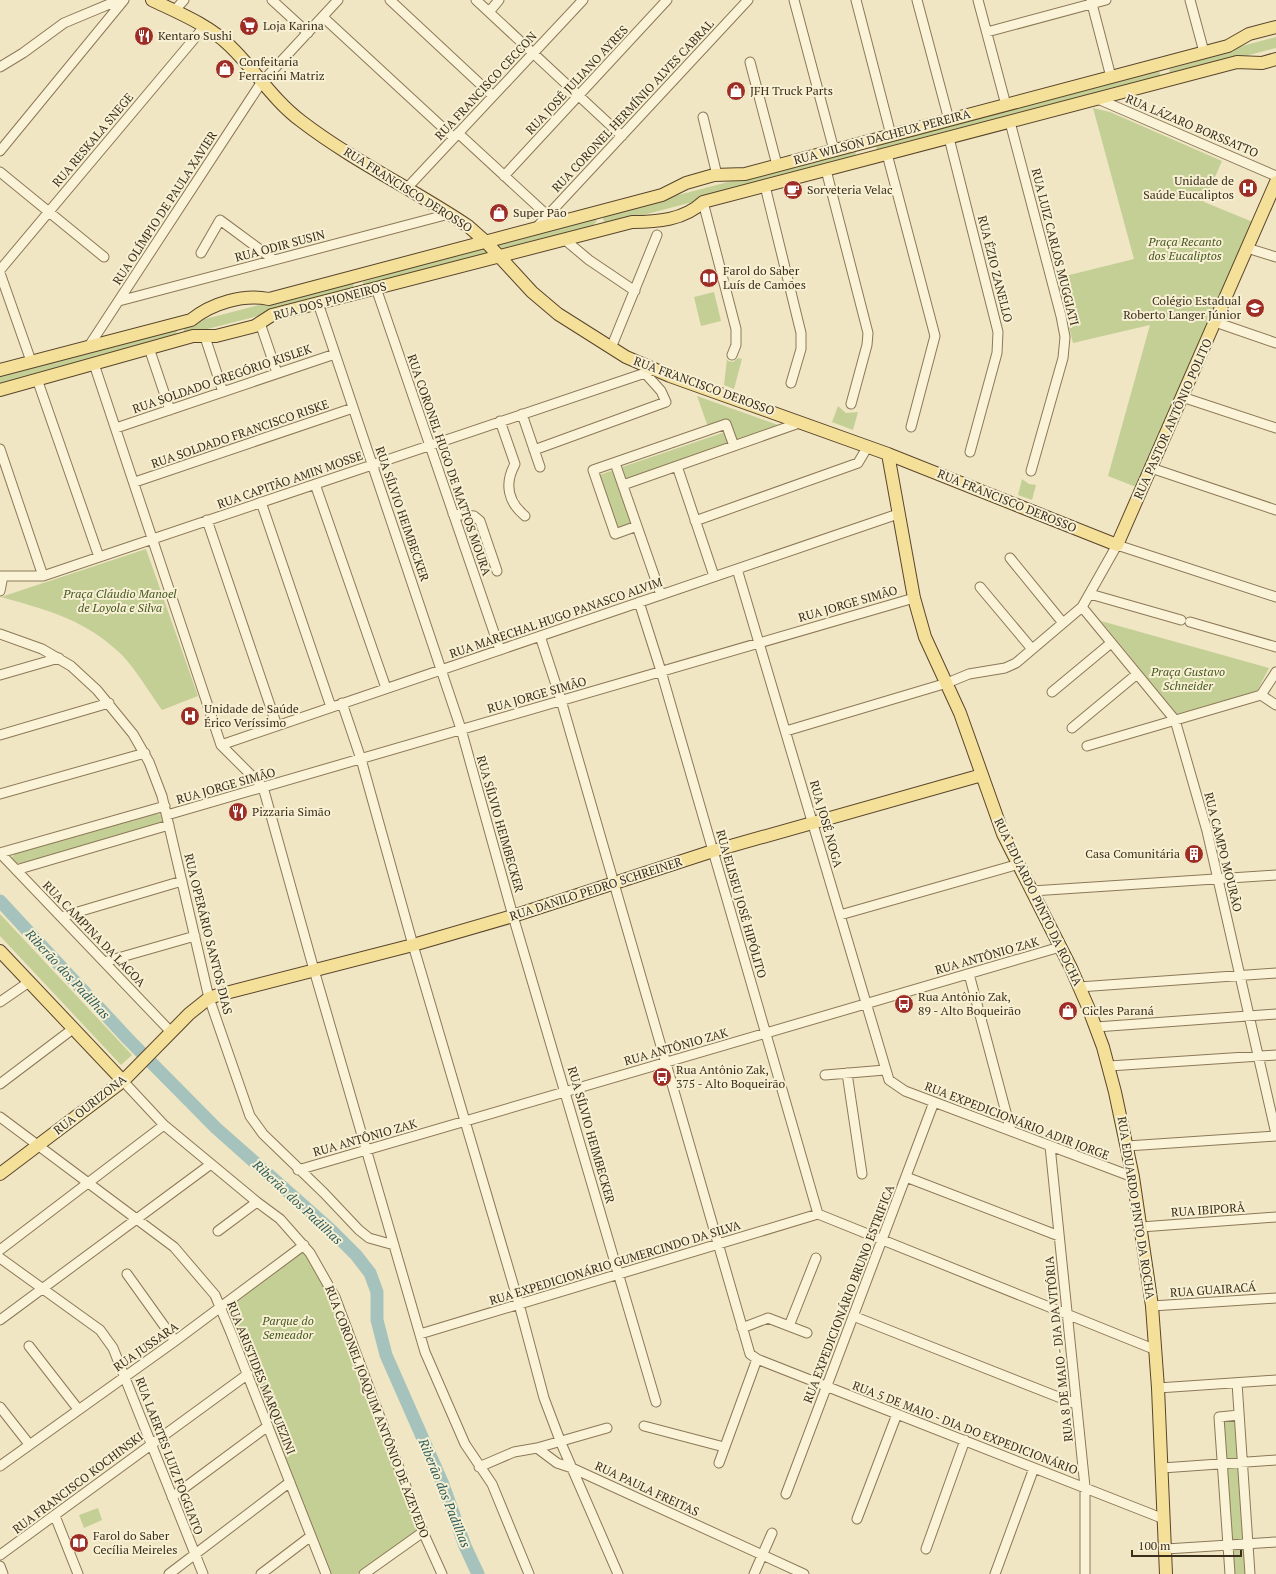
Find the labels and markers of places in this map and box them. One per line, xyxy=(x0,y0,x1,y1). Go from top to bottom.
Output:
supermarket icon: Loja Karina xyxy=(238,15,260,37)
place label: Loja Karina xyxy=(263,18,324,33)
restaurant icon: Kentaro Sushi xyxy=(133,25,155,47)
place label: Kentaro Sushi xyxy=(158,28,233,43)
place label: Confeitaria Ferracini Matriz xyxy=(239,54,325,83)
shop icon: Confeitaria Ferracini Matriz xyxy=(214,58,236,80)
shop icon: JFH Truck Parts xyxy=(725,80,747,102)
place label: JFH Truck Parts xyxy=(750,83,833,98)
place label: Unidade de Saúde Eucaliptos xyxy=(1143,173,1234,202)
hospital icon: Unidade de Saúde Eucaliptos xyxy=(1237,177,1259,199)
cafe icon: Sorveteria Velac xyxy=(782,179,804,201)
place label: Sorveteria Velac xyxy=(807,182,893,197)
shop icon: Super Pão xyxy=(488,202,510,224)
place label: Super Pão xyxy=(513,205,567,220)
place label: Farol do Saber Luís de Camões xyxy=(723,263,806,292)
library icon: Farol do Saber Luís de Camões xyxy=(698,267,720,289)
place label: Colégio Estadual Roberto Langer Júnior xyxy=(1123,293,1241,322)
school or university icon: Colégio Estadual Roberto Langer Júnior xyxy=(1244,297,1266,319)
place label: Unidade de Saúde Érico Veríssimo xyxy=(204,701,299,730)
hospital icon: Unidade de Saúde Érico Veríssimo xyxy=(179,705,201,727)
restaurant icon: Pizzaria Simão xyxy=(227,801,249,823)
place label: Pizzaria Simão xyxy=(252,804,331,819)
building icon: Casa Comunitária xyxy=(1183,843,1205,865)
place label: Casa Comunitária xyxy=(1085,846,1180,861)
place label: Rua Antônio Zak, 89 - Alto Boqueirão xyxy=(918,989,1021,1018)
bus stop icon: Rua Antônio Zak, 89 - Alto Boqueirão xyxy=(893,993,915,1015)
shop icon: Cicles Paraná xyxy=(1057,1000,1079,1022)
place label: Cicles Paraná xyxy=(1082,1003,1154,1018)
place label: Rua Antônio Zak, 375 - Alto Boqueirão xyxy=(676,1062,786,1091)
bus stop icon: Rua Antônio Zak, 375 - Alto Boqueirão xyxy=(651,1066,673,1088)
place label: Farol do Saber Cecília Meireles xyxy=(93,1528,177,1557)
library icon: Farol do Saber Cecília Meireles xyxy=(68,1532,90,1554)

